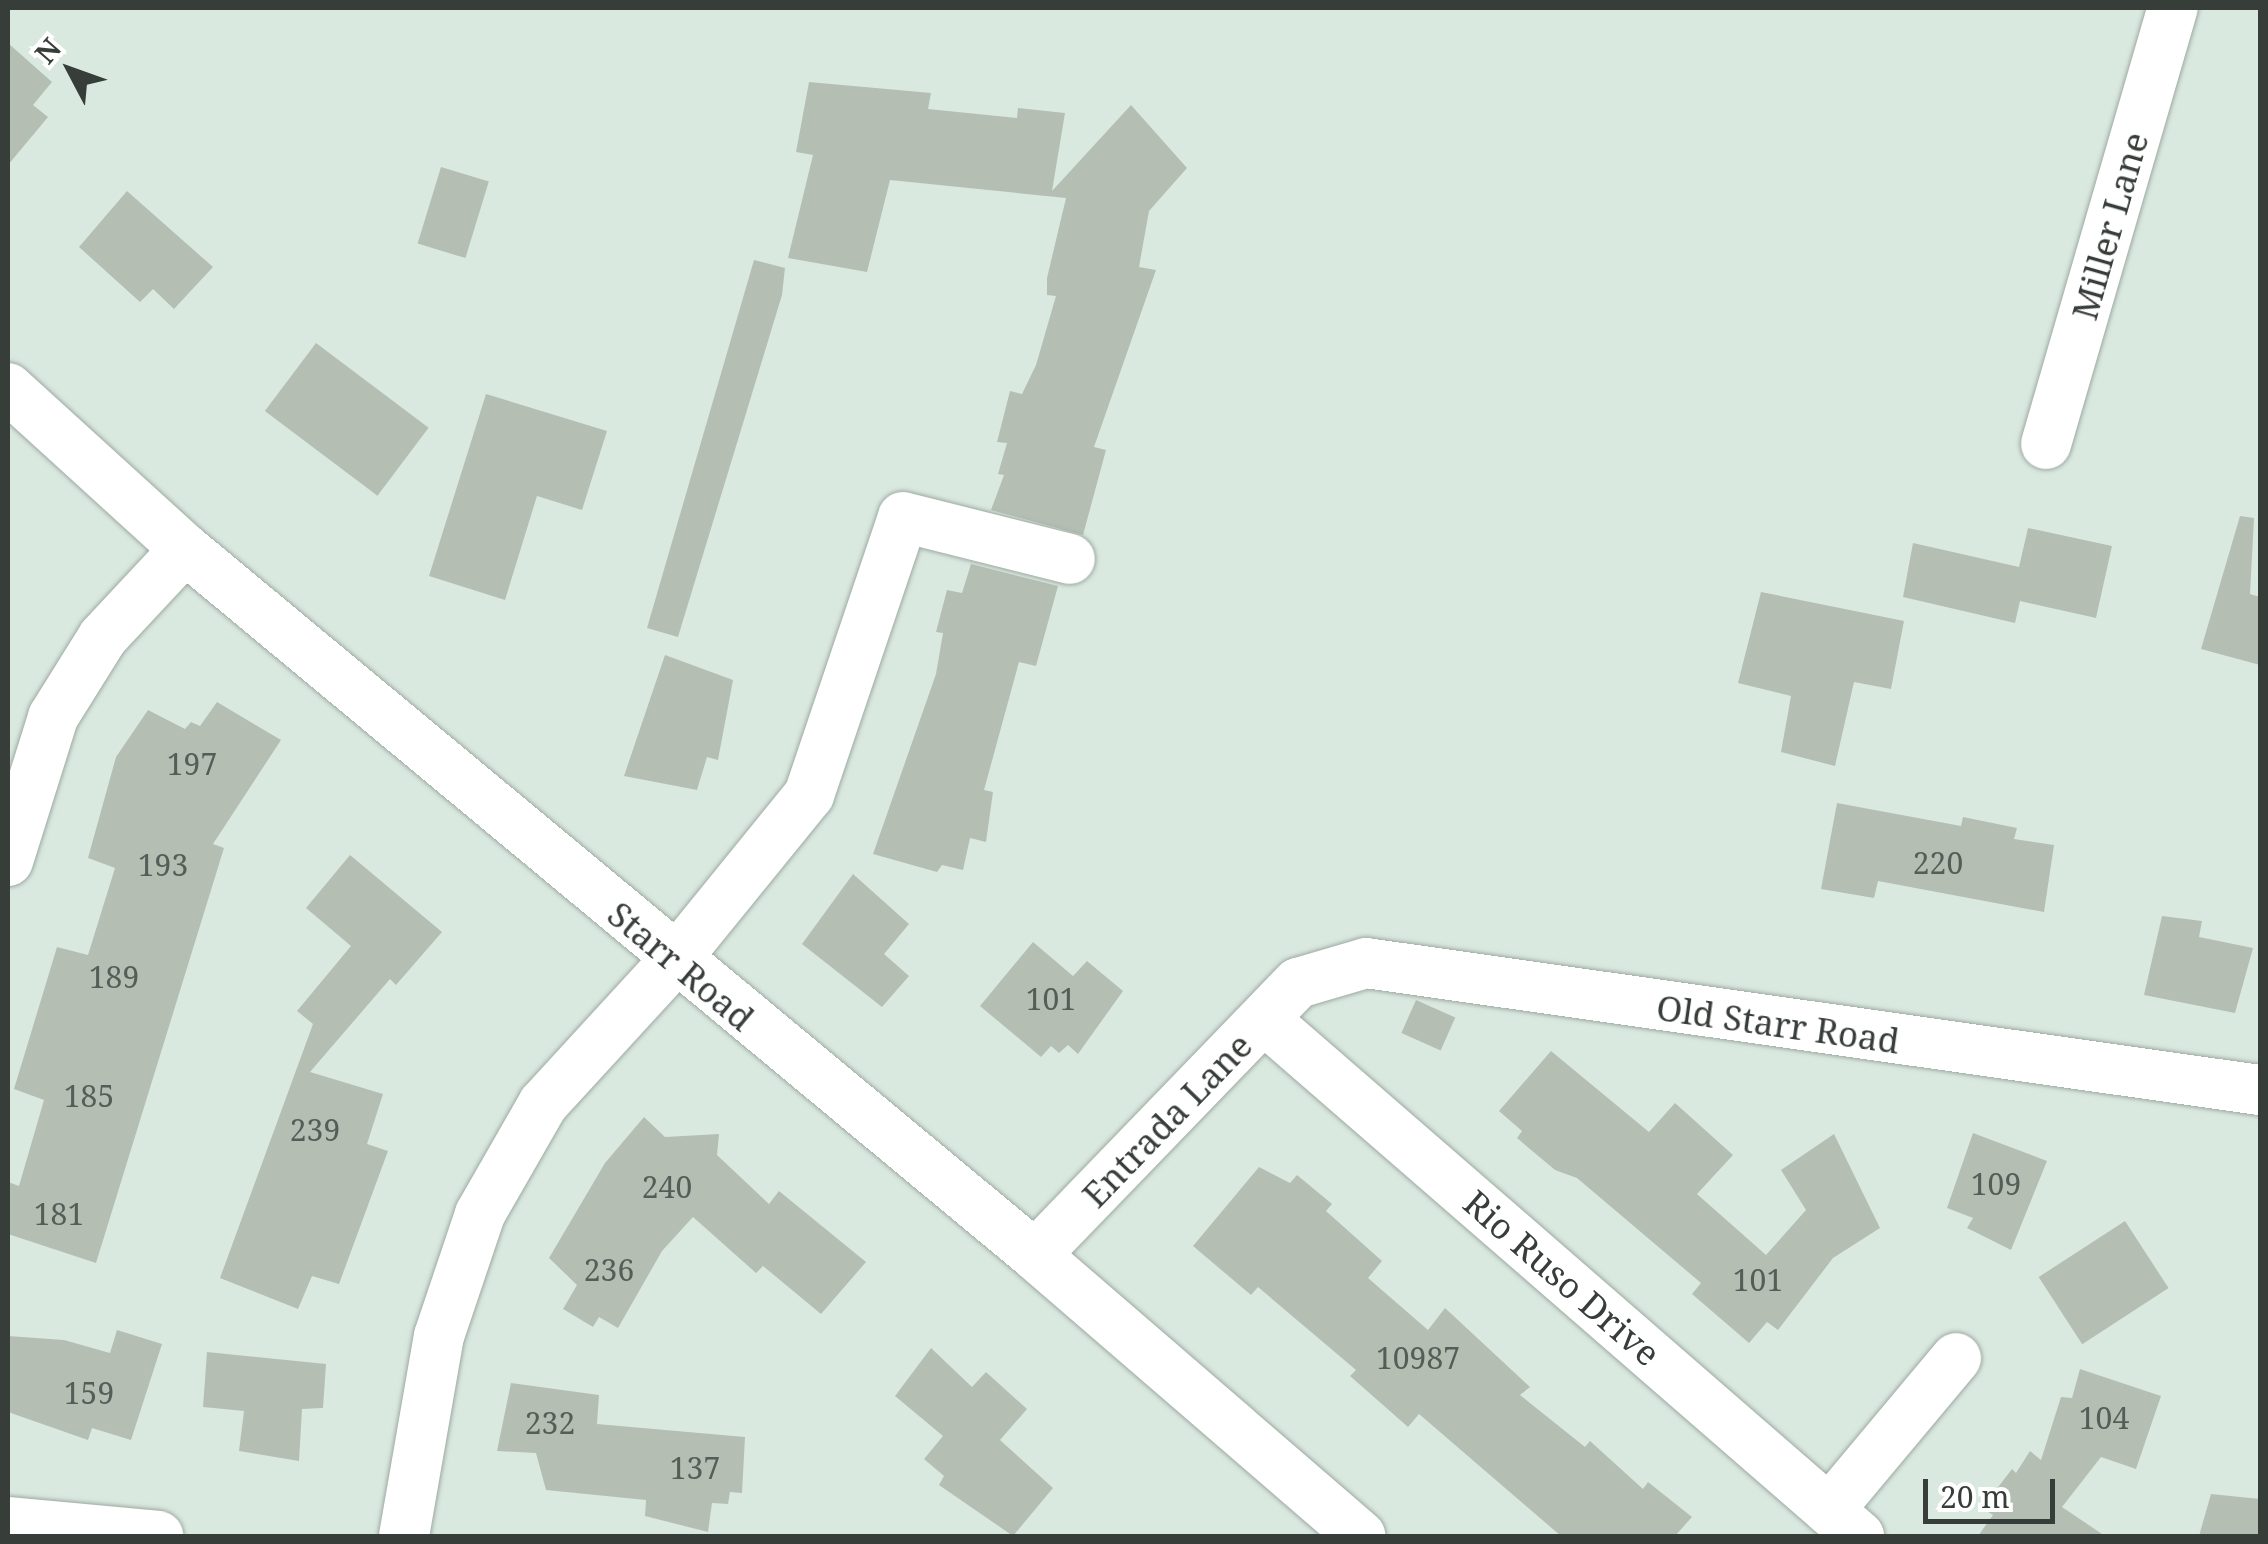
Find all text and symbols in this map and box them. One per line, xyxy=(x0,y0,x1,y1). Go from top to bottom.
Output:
north arrow xyxy=(20,20,120,120)
text: N xyxy=(26,30,69,71)
street label: Miller Lane xyxy=(2063,128,2157,324)
house number: 197 xyxy=(167,746,217,782)
house number: 220 xyxy=(1913,845,1963,881)
house number: 193 xyxy=(138,847,188,883)
street label: Starr Road xyxy=(600,893,762,1039)
house number: 189 xyxy=(89,959,139,995)
house number: 101 xyxy=(1026,981,1076,1017)
street label: Old Starr Road xyxy=(1654,986,1902,1062)
street label: Entrada Lane xyxy=(1074,1024,1260,1216)
house number: 185 xyxy=(64,1078,114,1114)
house number: 239 xyxy=(290,1112,340,1148)
house number: 109 xyxy=(1971,1166,2021,1202)
house number: 240 xyxy=(642,1169,692,1205)
street label: Rio Ruso Drive xyxy=(1455,1182,1669,1374)
house number: 181 xyxy=(34,1196,84,1232)
house number: 236 xyxy=(584,1252,634,1288)
house number: 101 xyxy=(1733,1262,1783,1298)
house number: 10987 xyxy=(1376,1340,1460,1376)
house number: 159 xyxy=(64,1375,114,1411)
house number: 104 xyxy=(2079,1400,2129,1436)
house number: 232 xyxy=(525,1405,575,1441)
house number: 137 xyxy=(670,1450,720,1486)
scale bar xyxy=(1928,1459,2060,1521)
text: 20 m xyxy=(1940,1476,2010,1517)

